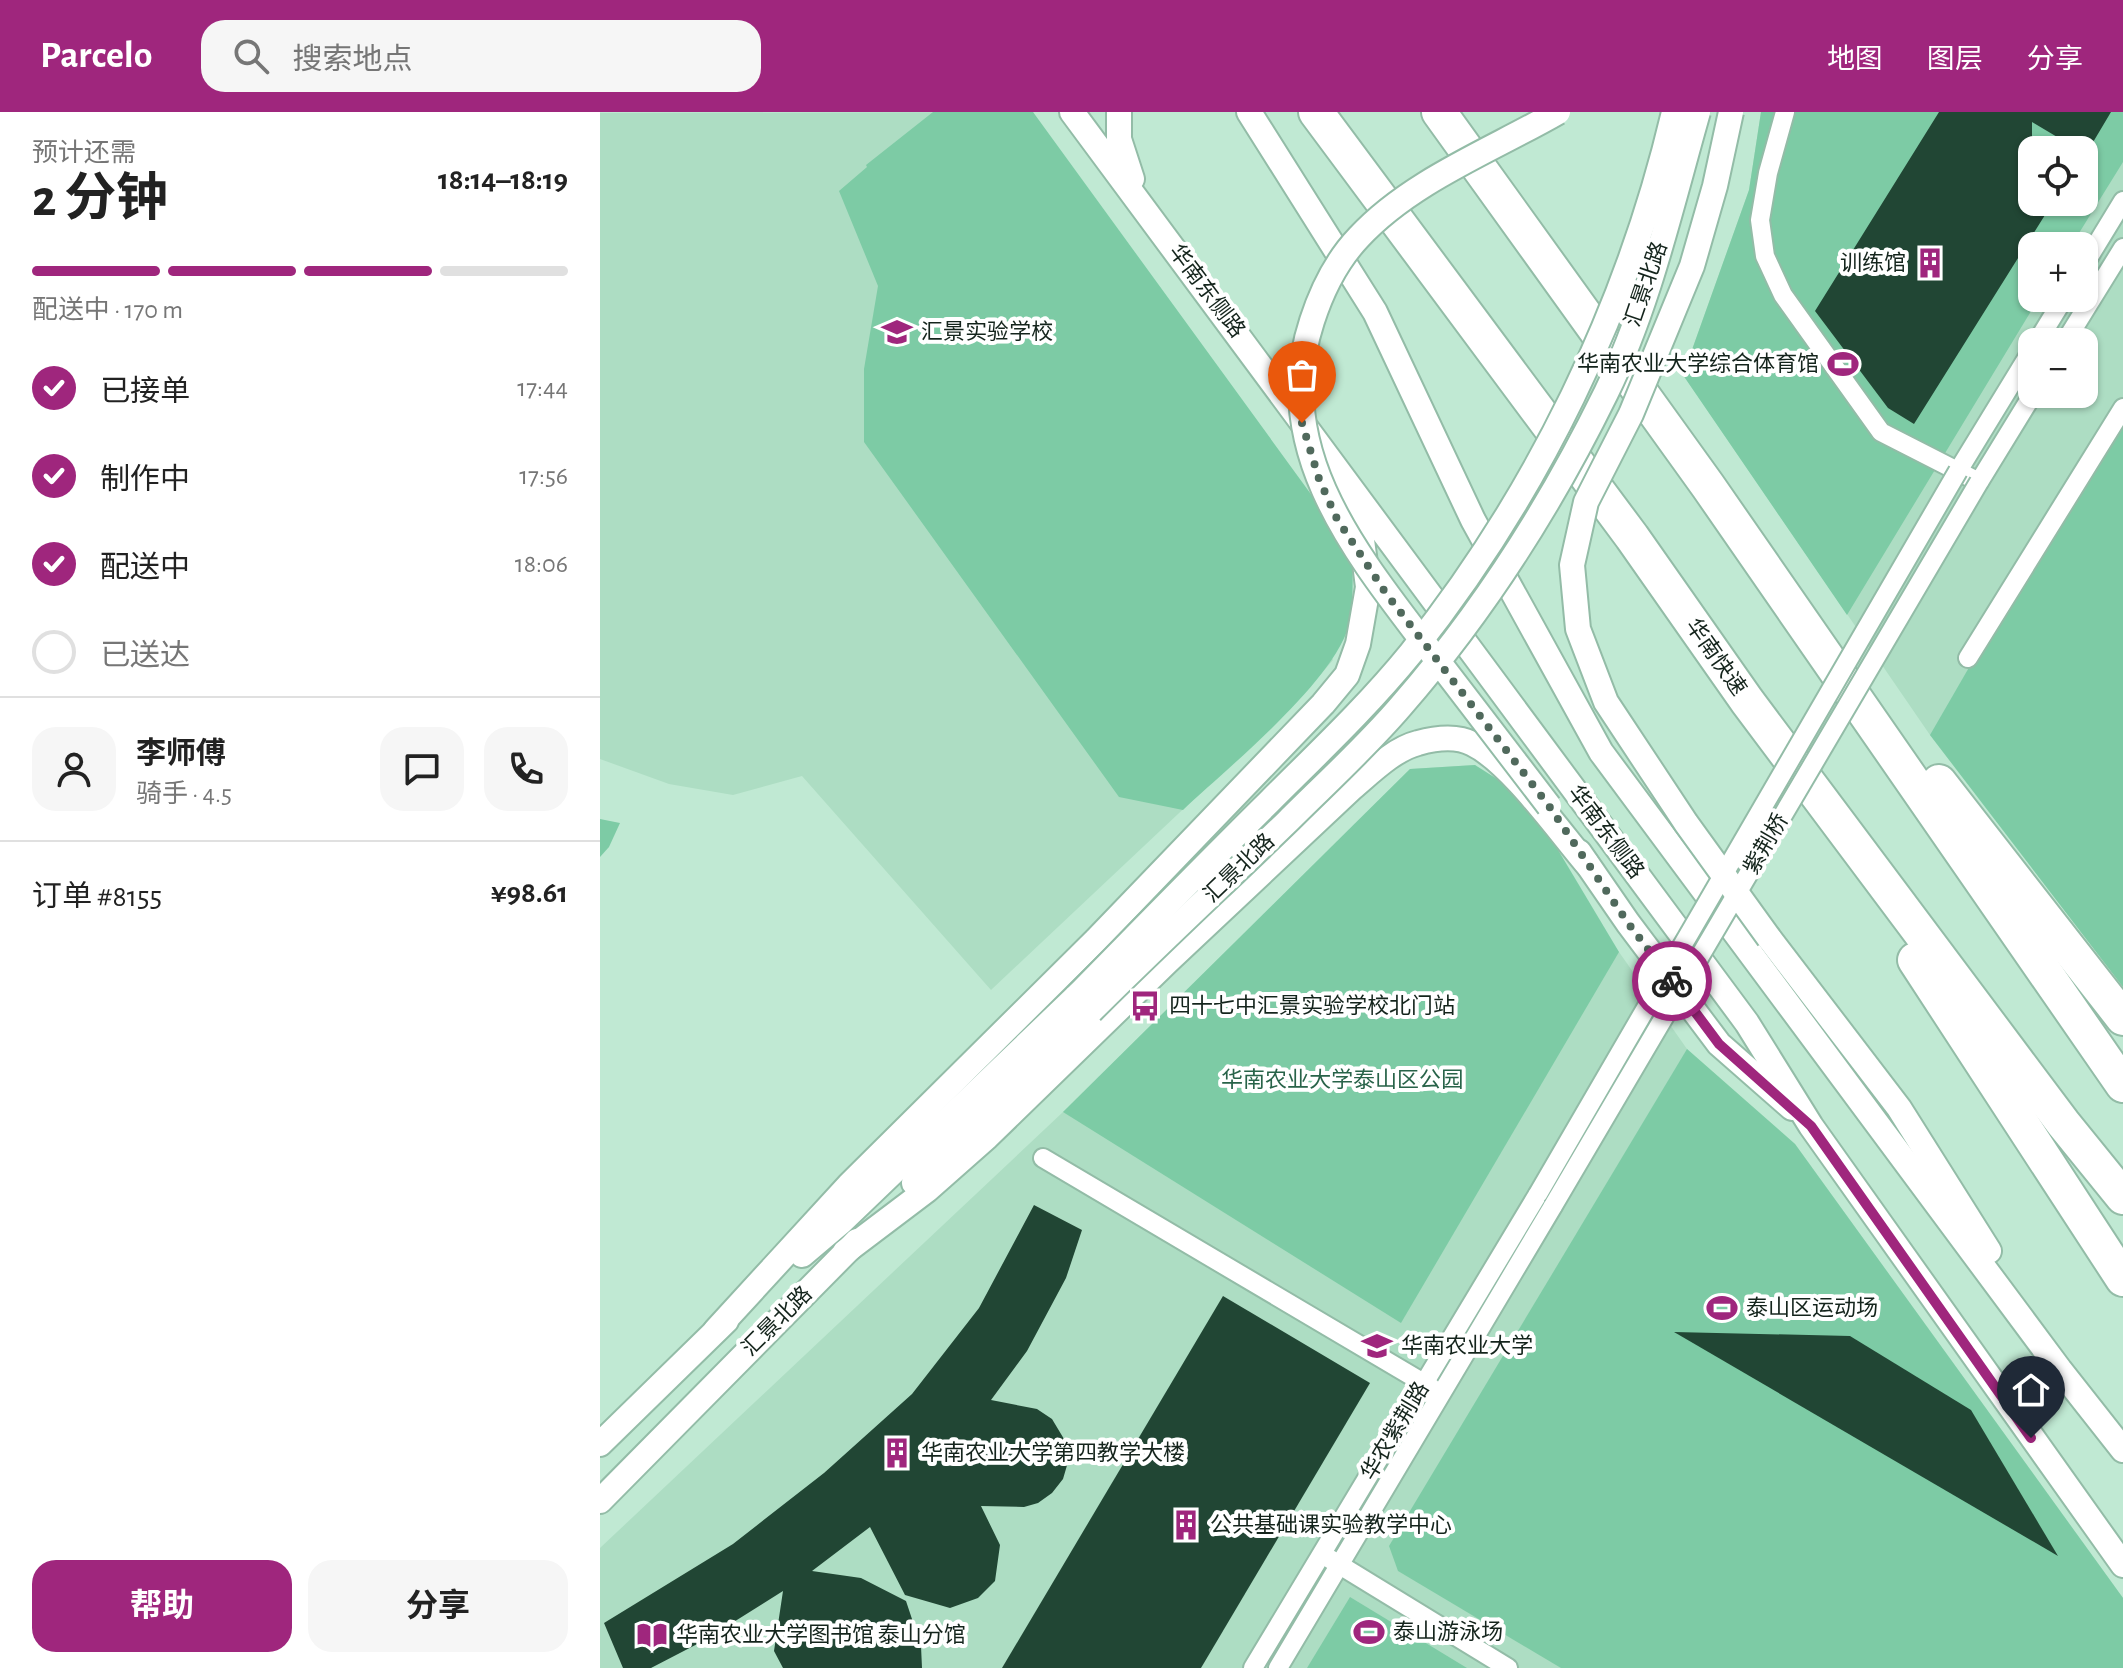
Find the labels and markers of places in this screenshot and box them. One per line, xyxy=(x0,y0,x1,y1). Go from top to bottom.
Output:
building icon: 训练馆 xyxy=(1913,246,1947,280)
place label: 训练馆 xyxy=(1840,251,1906,274)
school or university icon: 汇景实验学校 xyxy=(880,315,914,349)
place label: 汇景实验学校 xyxy=(921,320,1053,343)
pin xyxy=(1268,341,1336,423)
sports icon: 华南农业大学综合体育馆 xyxy=(1826,347,1860,381)
place label: 华南农业大学综合体育馆 xyxy=(1577,352,1819,375)
bus stop icon: 四十七中汇景实验学校北门站 xyxy=(1128,989,1162,1023)
place label: 四十七中汇景实验学校北门站 xyxy=(1169,994,1455,1017)
sports icon: 泰山区运动场 xyxy=(1705,1291,1739,1325)
place label: 泰山区运动场 xyxy=(1746,1296,1878,1319)
school or university icon: 华南农业大学 xyxy=(1360,1329,1394,1363)
place label: 华南农业大学 xyxy=(1401,1334,1533,1357)
pin xyxy=(1997,1356,2065,1438)
building icon: 华南农业大学第四教学大楼 xyxy=(880,1436,914,1470)
place label: 华南农业大学第四教学大楼 xyxy=(921,1441,1185,1464)
building icon: 公共基础课实验教学中心 xyxy=(1169,1508,1203,1542)
place label: 公共基础课实验教学中心 xyxy=(1210,1513,1452,1536)
sports icon: 泰山游泳场 xyxy=(1352,1615,1386,1649)
library icon: 华南农业大学图书馆 泰山分馆 xyxy=(635,1618,669,1652)
place label: 泰山游泳场 xyxy=(1393,1620,1503,1643)
place label: 华南农业大学图书馆 泰山分馆 xyxy=(676,1623,966,1646)

